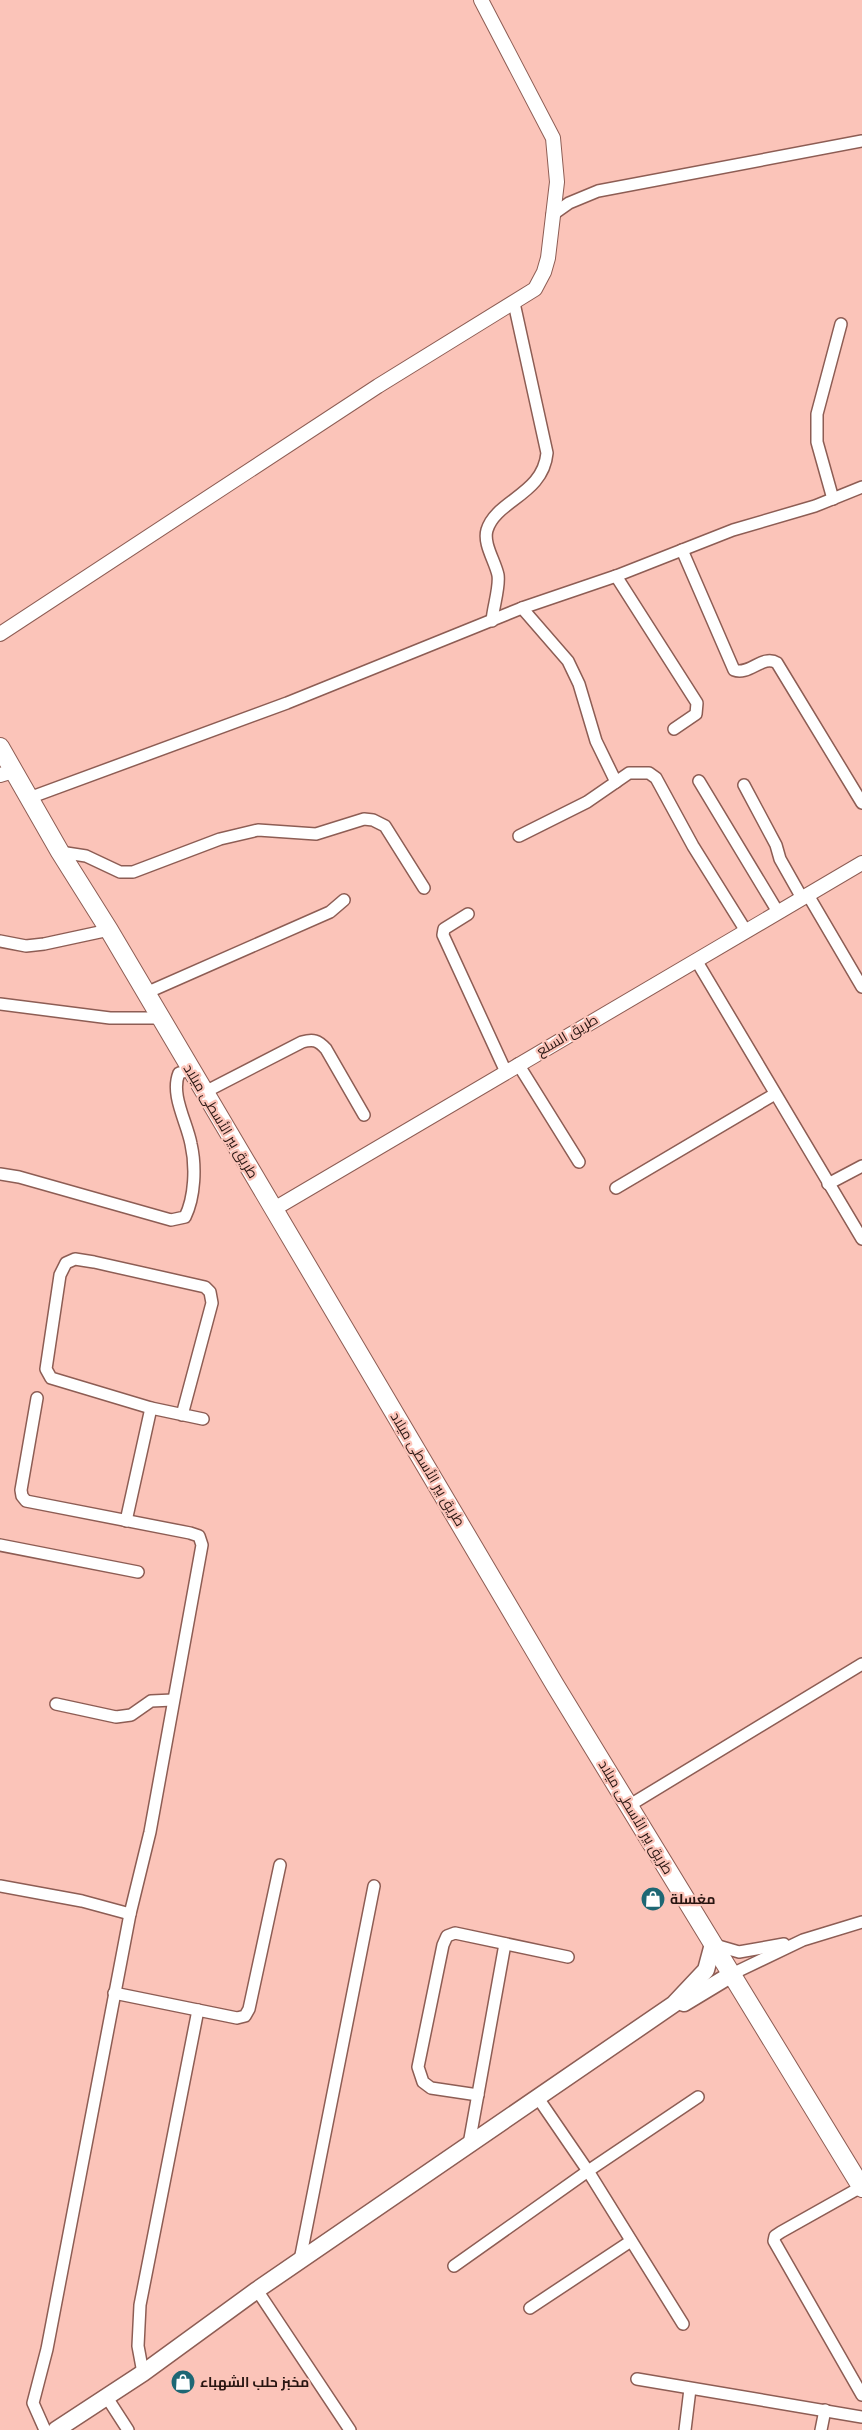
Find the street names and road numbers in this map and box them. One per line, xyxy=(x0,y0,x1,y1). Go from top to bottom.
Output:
street label: طريق السلع xyxy=(533,1010,601,1060)
street label: طريق بير الأسطى ميلاد xyxy=(180,1060,262,1182)
street label: طريق بير الأسطى ميلاد xyxy=(387,1408,469,1530)
street label: طريق بير الأسطى ميلاد xyxy=(595,1756,677,1878)

